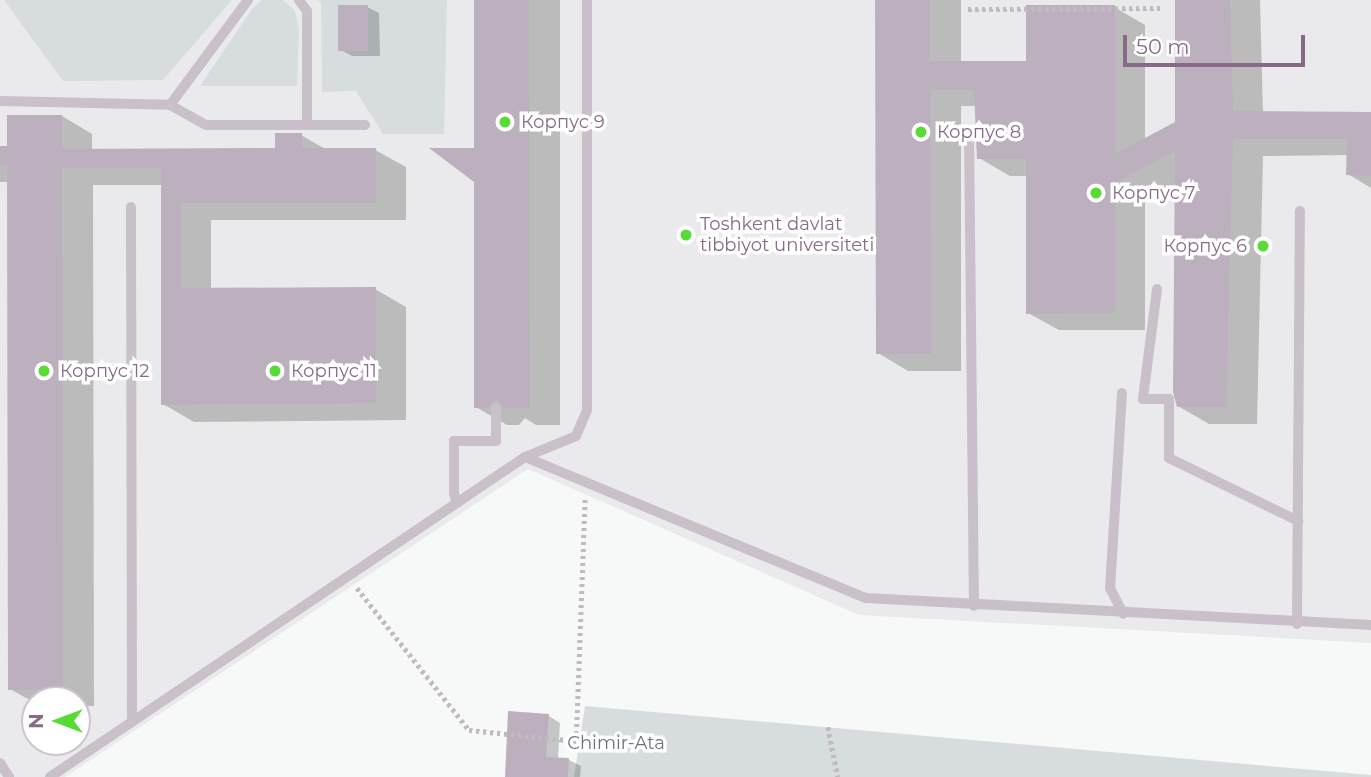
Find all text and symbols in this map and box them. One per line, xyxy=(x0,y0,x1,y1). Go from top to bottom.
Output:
scale bar xyxy=(1126,21,1308,65)
text: 50 m xyxy=(1136,34,1190,59)
place label: Корпус 9 xyxy=(521,111,605,133)
marker: Корпус 9 xyxy=(495,112,515,132)
place label: Корпус 8 xyxy=(937,121,1021,143)
marker: Корпус 8 xyxy=(911,122,931,142)
place label: Корпус 7 xyxy=(1112,182,1195,204)
marker: Корпус 7 xyxy=(1086,183,1106,203)
place label: Toshkent davlat tibbiyot universiteti xyxy=(700,214,874,256)
marker: Toshkent davlat tibbiyot universiteti xyxy=(678,227,694,243)
place label: Корпус 6 xyxy=(1163,235,1247,257)
marker: Корпус 6 xyxy=(1253,236,1273,256)
place label: Корпус 12 xyxy=(60,360,149,382)
place label: Корпус 11 xyxy=(291,360,377,382)
marker: Корпус 12 xyxy=(34,361,54,381)
marker: Корпус 11 xyxy=(265,361,285,381)
north arrow xyxy=(21,686,91,756)
text: N xyxy=(25,713,48,729)
park label: Chimir-Ata xyxy=(567,732,665,754)

